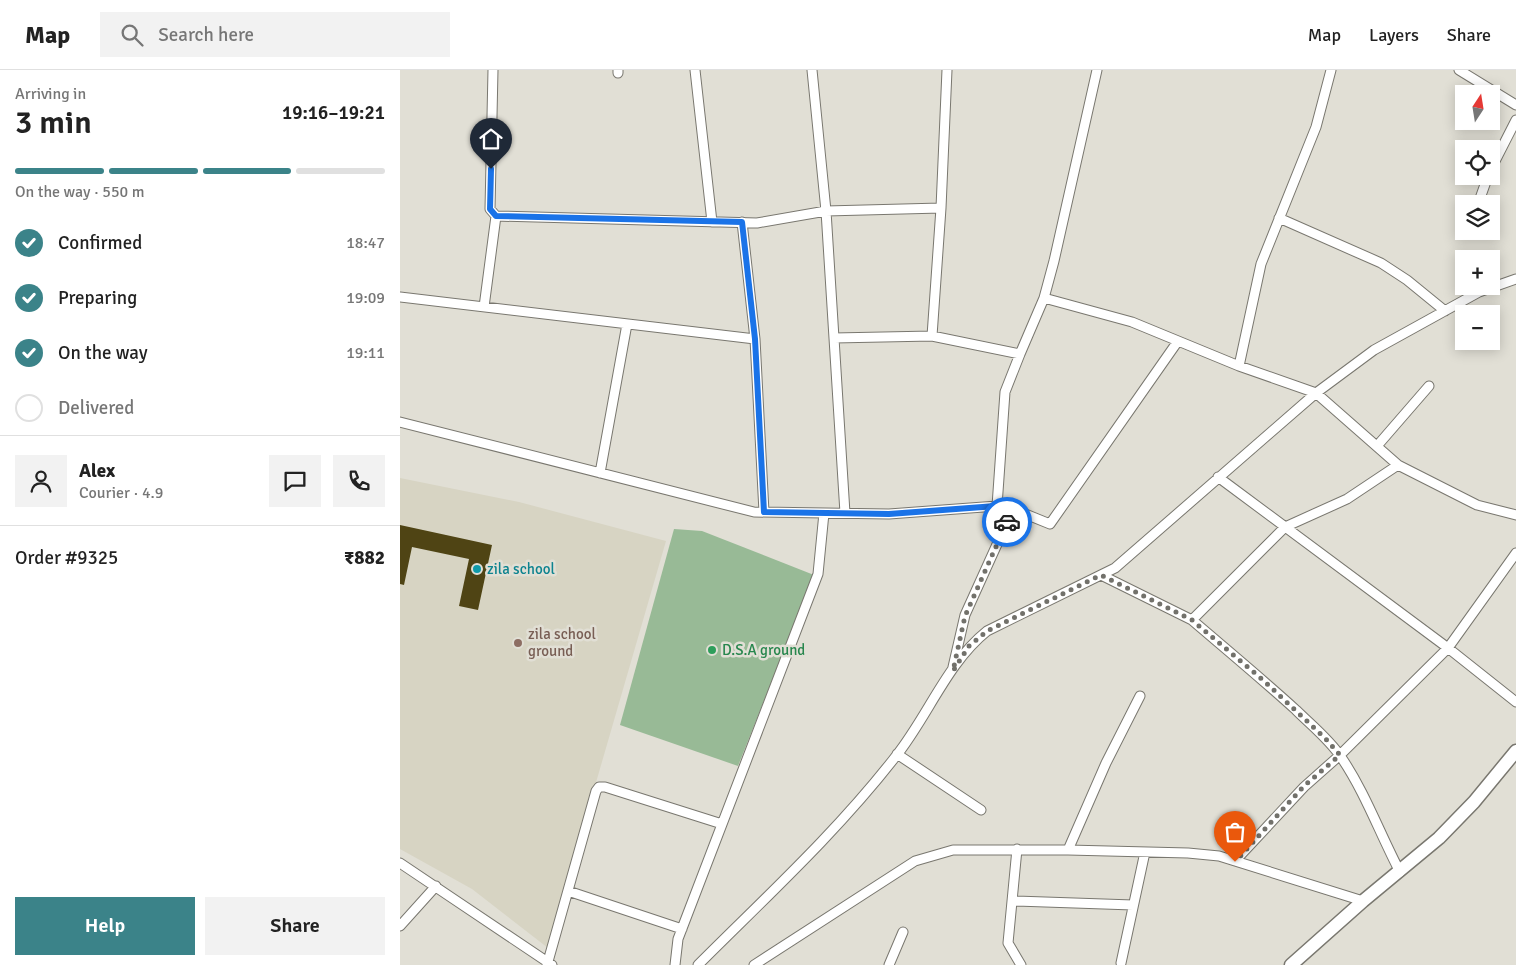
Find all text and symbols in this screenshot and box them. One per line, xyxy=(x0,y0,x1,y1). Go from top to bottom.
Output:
search box xyxy=(100,12,450,57)
text: Map xyxy=(25,20,70,50)
icon: search xyxy=(118,21,146,49)
text: Search here xyxy=(158,23,254,47)
text: Map xyxy=(1308,24,1341,46)
text: Layers xyxy=(1369,24,1419,46)
text: Share xyxy=(1447,24,1491,46)
text: Arriving in xyxy=(15,84,86,104)
north arrow xyxy=(1455,85,1500,130)
map controls xyxy=(1455,85,1500,350)
text: 19:16–19:21 xyxy=(282,101,385,125)
text: 3 min xyxy=(15,103,92,142)
pin xyxy=(470,118,512,169)
icon: home xyxy=(477,125,505,153)
button: locate xyxy=(1455,140,1500,185)
text: On the way · 550 m xyxy=(15,182,145,202)
button: layers xyxy=(1455,195,1500,240)
icon: check xyxy=(15,229,43,257)
text: Confirmed xyxy=(58,231,142,255)
text: 18:47 xyxy=(346,233,385,253)
button: + xyxy=(1455,250,1500,295)
icon: check xyxy=(15,284,43,312)
text: Preparing xyxy=(58,286,137,310)
text: 19:09 xyxy=(346,288,385,308)
button: − xyxy=(1455,305,1500,350)
icon: check xyxy=(15,339,43,367)
text: On the way xyxy=(58,341,148,365)
text: 19:11 xyxy=(346,343,385,363)
text: Delivered xyxy=(58,396,134,420)
button: person xyxy=(15,455,67,507)
button: chat xyxy=(269,455,321,507)
button: phone xyxy=(333,455,385,507)
text: Alex xyxy=(79,459,115,483)
text: Courier · 4.9 xyxy=(79,483,163,503)
courier xyxy=(982,497,1032,547)
icon: car xyxy=(993,508,1021,536)
text: Order #9325 xyxy=(15,546,118,570)
text: ₹882 xyxy=(344,546,385,570)
place label: zila school xyxy=(487,560,555,578)
marker: zila school xyxy=(471,563,483,575)
place label: zila school ground xyxy=(528,625,596,660)
marker: zila school ground xyxy=(512,637,524,649)
place label: D.S.A ground xyxy=(722,641,805,659)
marker: D.S.A ground xyxy=(706,644,718,656)
pin xyxy=(1214,811,1256,862)
icon: bag xyxy=(1221,818,1249,846)
button: Help xyxy=(15,897,195,955)
button: Share xyxy=(205,897,385,955)

